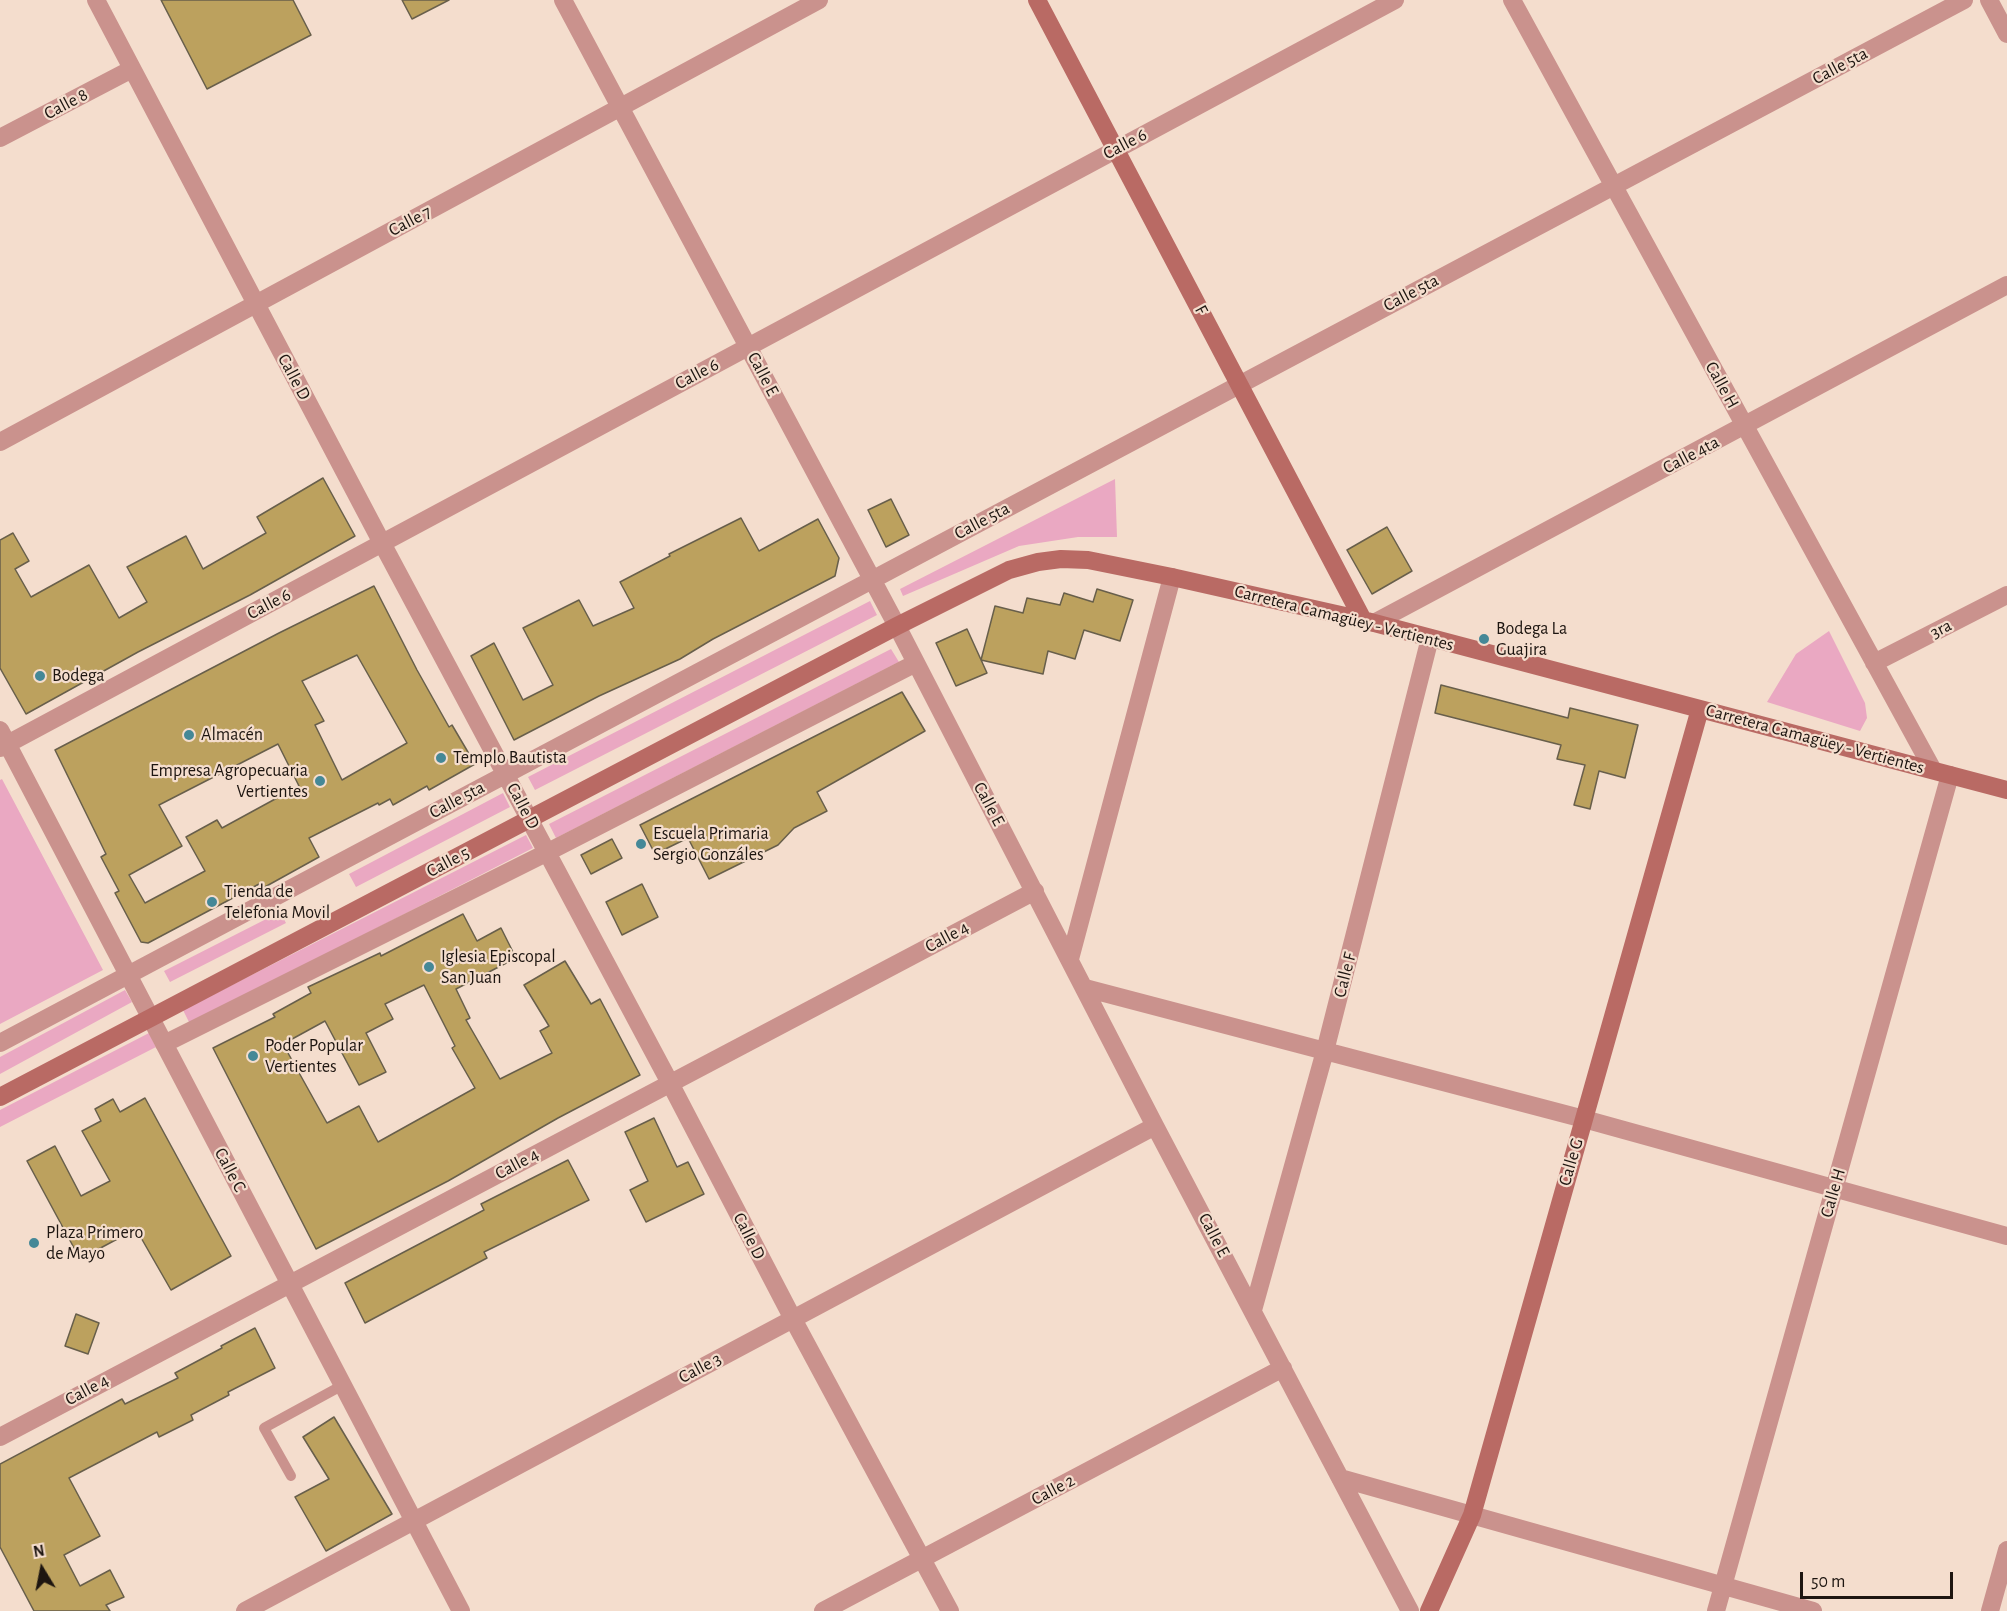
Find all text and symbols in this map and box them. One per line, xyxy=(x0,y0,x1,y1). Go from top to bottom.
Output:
street label: Calle 5ta xyxy=(1809,43,1871,89)
street label: Calle 8 xyxy=(40,84,92,124)
street label: Calle 6 xyxy=(1099,124,1151,164)
street label: Calle 7 xyxy=(385,201,435,241)
street label: Calle 5ta xyxy=(1380,270,1442,316)
street label: F xyxy=(1190,301,1212,319)
street label: Calle E xyxy=(743,348,783,400)
street label: Calle D xyxy=(273,350,315,404)
street label: Calle 6 xyxy=(671,354,723,394)
street label: Calle H xyxy=(1700,358,1744,412)
street label: Calle 4ta xyxy=(1659,431,1723,479)
street label: Calle 5ta xyxy=(951,498,1013,544)
street label: Carretera Camagüey - Vertientes xyxy=(1232,580,1456,656)
street label: Calle 6 xyxy=(243,584,295,624)
street label: 3ra xyxy=(1927,615,1955,643)
place label: Bodega La Guajira xyxy=(1496,618,1567,660)
marker: Bodega La Guajira xyxy=(1477,632,1491,646)
place label: Bodega xyxy=(52,665,105,687)
marker: Bodega xyxy=(33,669,47,683)
street label: Carretera Camagüey - Vertientes xyxy=(1703,699,1927,779)
place label: Almacén xyxy=(201,724,263,746)
marker: Almacén xyxy=(182,728,196,742)
place label: Templo Bautista xyxy=(453,747,567,769)
marker: Templo Bautista xyxy=(434,751,448,765)
place label: Empresa Agropecuaria Vertientes xyxy=(150,760,308,802)
marker: Empresa Agropecuaria Vertientes xyxy=(313,774,327,788)
street label: Calle 5ta xyxy=(426,777,488,823)
street label: Calle E xyxy=(969,778,1009,830)
street label: Calle D xyxy=(502,779,544,833)
place label: Escuela Primaria Sergio Gonzáles xyxy=(653,823,769,866)
marker: Escuela Primaria Sergio Gonzáles xyxy=(634,837,648,851)
street label: Calle 5 xyxy=(423,842,473,882)
place label: Tienda de Telefonia Movil xyxy=(224,881,330,924)
marker: Tienda de Telefonia Movil xyxy=(205,895,219,909)
street label: Calle 4 xyxy=(921,917,973,957)
place label: Iglesia Episcopal San Juan xyxy=(441,946,556,988)
street label: Calle F xyxy=(1329,950,1361,1000)
marker: Iglesia Episcopal San Juan xyxy=(422,960,436,974)
place label: Poder Popular Vertientes xyxy=(265,1035,363,1078)
marker: Poder Popular Vertientes xyxy=(246,1049,260,1063)
street label: Calle G xyxy=(1554,1136,1588,1188)
street label: Calle C xyxy=(209,1144,251,1196)
street label: Calle 4 xyxy=(491,1144,543,1184)
street label: Calle H xyxy=(1816,1166,1850,1220)
street label: Calle D xyxy=(728,1209,770,1263)
street label: Calle E xyxy=(1194,1209,1234,1261)
place label: Plaza Primero de Mayo xyxy=(46,1222,143,1264)
marker: Plaza Primero de Mayo xyxy=(27,1236,41,1250)
street label: Calle 3 xyxy=(675,1348,725,1388)
street label: Calle 4 xyxy=(61,1370,113,1410)
street label: Calle 2 xyxy=(1028,1470,1078,1510)
north arrow xyxy=(12,1539,72,1599)
text: N xyxy=(32,1542,46,1560)
scale bar xyxy=(1803,1560,1956,1598)
text: 50 m xyxy=(1811,1573,1845,1591)

